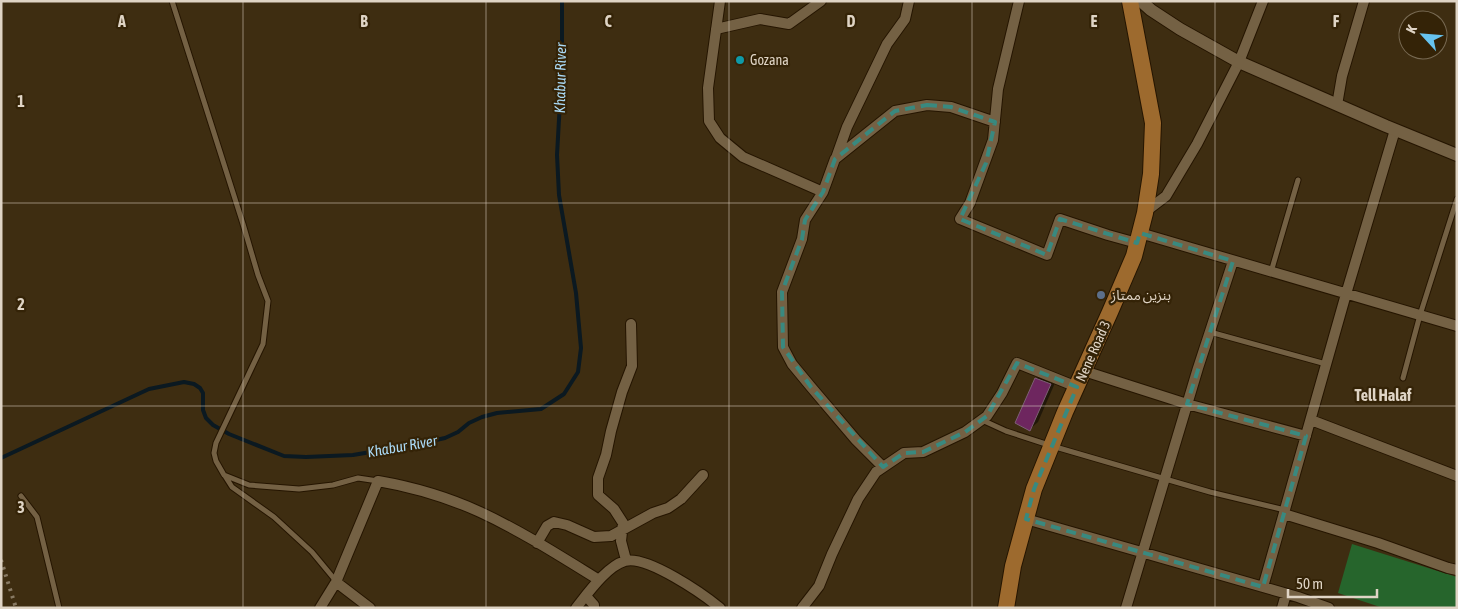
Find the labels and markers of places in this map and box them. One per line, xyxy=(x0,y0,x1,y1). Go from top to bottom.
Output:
place label: Gozana xyxy=(750,52,789,68)
marker: Gozana xyxy=(734,54,746,66)
place label: بنزين ممتاز xyxy=(1110,287,1171,304)
marker: بنزين ممتاز xyxy=(1095,289,1107,301)

